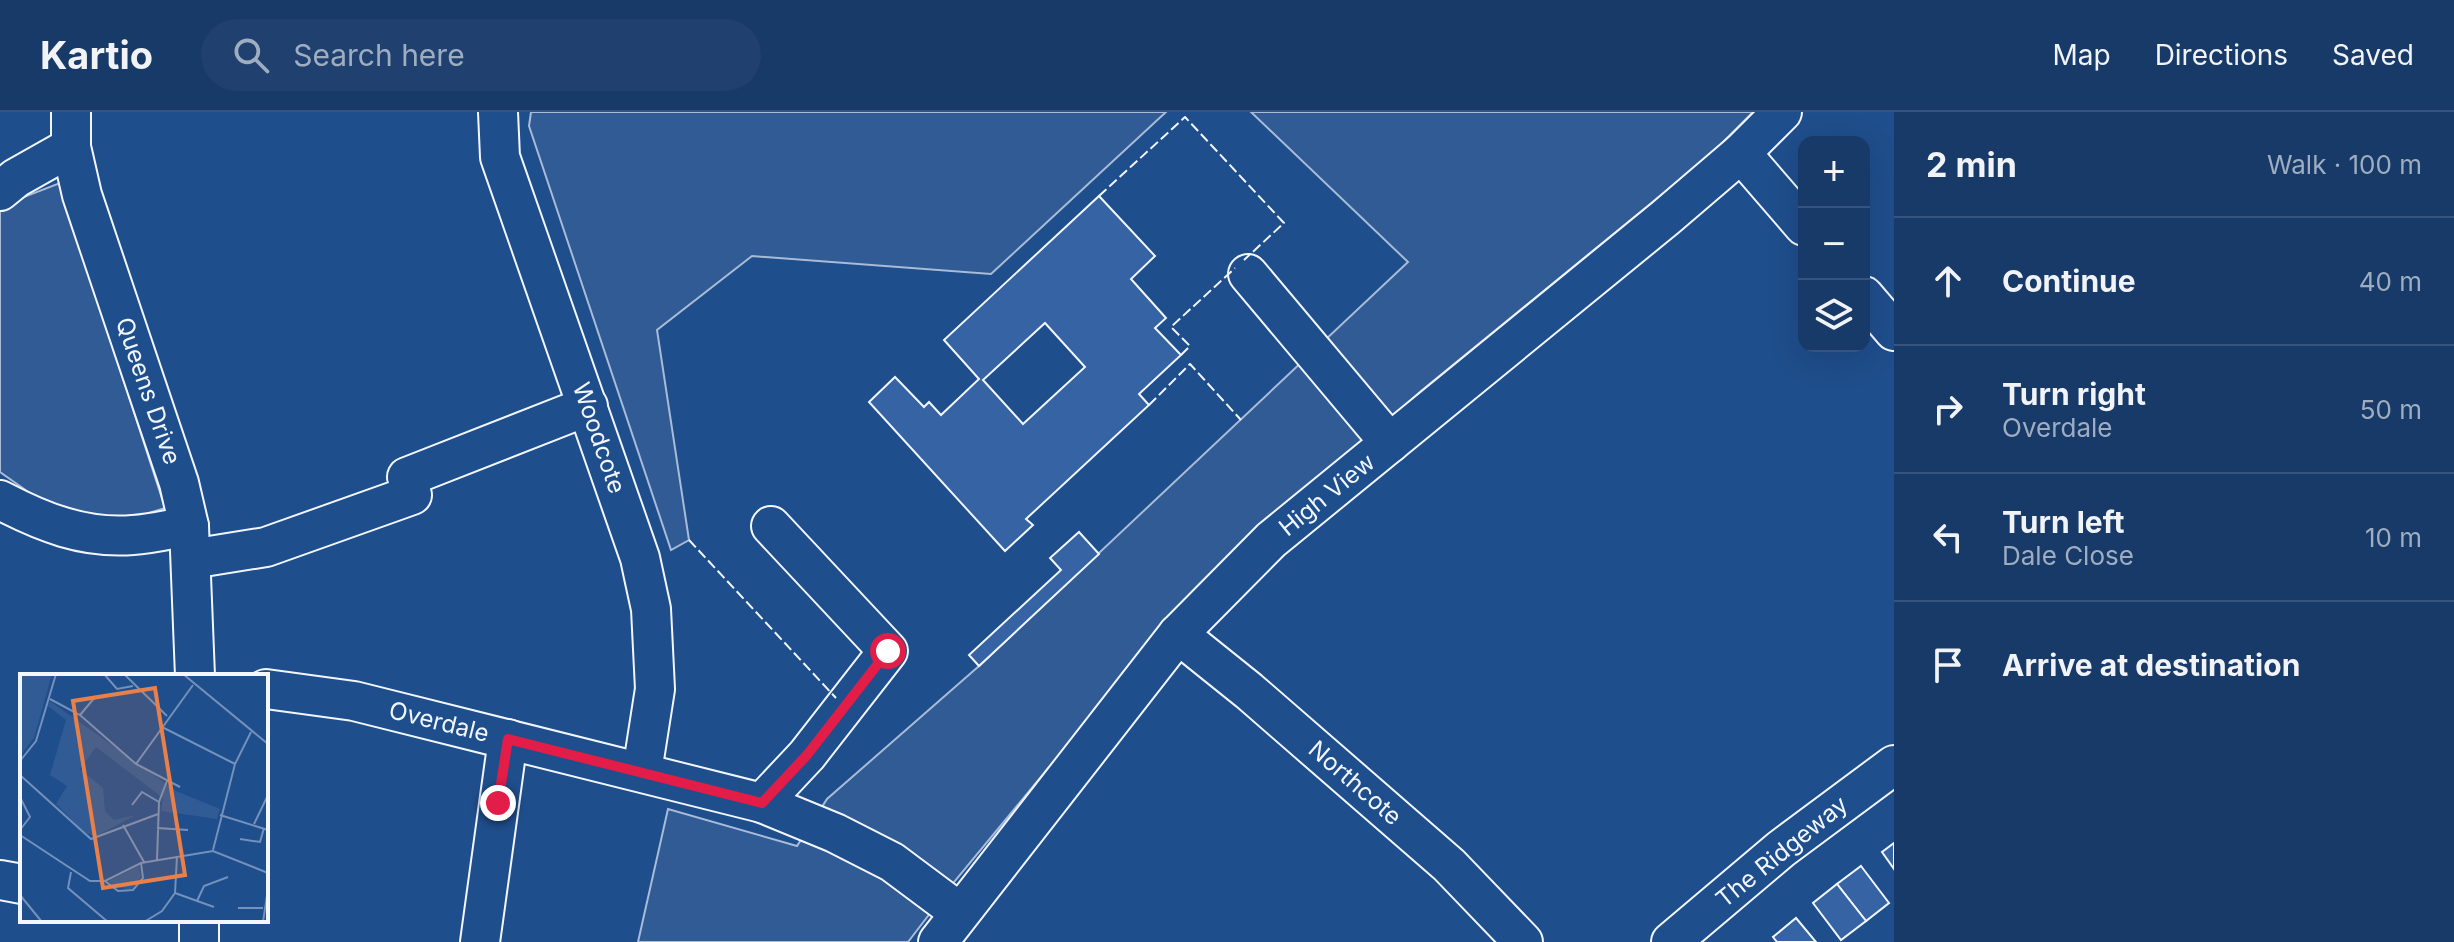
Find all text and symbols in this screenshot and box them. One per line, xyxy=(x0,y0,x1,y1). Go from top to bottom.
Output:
search box xyxy=(201,19,761,91)
text: Kartio xyxy=(40,32,153,78)
icon: search xyxy=(229,33,273,77)
text: Search here xyxy=(293,37,465,73)
text: Map xyxy=(2052,38,2111,72)
text: Directions xyxy=(2155,38,2288,72)
text: Saved xyxy=(2332,38,2414,72)
map controls xyxy=(1798,136,1870,352)
button: + xyxy=(1798,136,1870,208)
text: 2 min xyxy=(1926,144,2017,185)
text: Walk · 100 m xyxy=(2267,149,2422,180)
button: − xyxy=(1798,208,1870,280)
icon: ahead xyxy=(1926,259,1970,303)
text: Continue xyxy=(2002,263,2136,299)
text: 40 m xyxy=(2359,266,2422,297)
button: layers xyxy=(1798,280,1870,352)
street label: Queens Drive xyxy=(110,313,187,468)
text: Turn right xyxy=(2002,376,2146,412)
street label: Woodcote xyxy=(567,378,632,497)
icon: right xyxy=(1926,387,1970,431)
text: 50 m xyxy=(2360,394,2422,425)
text: Overdale xyxy=(2002,412,2112,443)
street label: High View xyxy=(1273,447,1380,542)
text: Turn left xyxy=(2002,504,2124,540)
icon: left xyxy=(1926,515,1970,559)
text: 10 m xyxy=(2365,522,2422,553)
text: Dale Close xyxy=(2002,540,2134,571)
route start xyxy=(870,633,906,669)
icon: arrive xyxy=(1926,643,1970,687)
text: Arrive at destination xyxy=(2002,647,2300,683)
inset map xyxy=(20,674,268,922)
street label: Overdale xyxy=(386,695,492,748)
street label: Northcote xyxy=(1303,734,1408,831)
route end xyxy=(480,785,516,821)
street label: The Ridgeway xyxy=(1710,790,1853,914)

